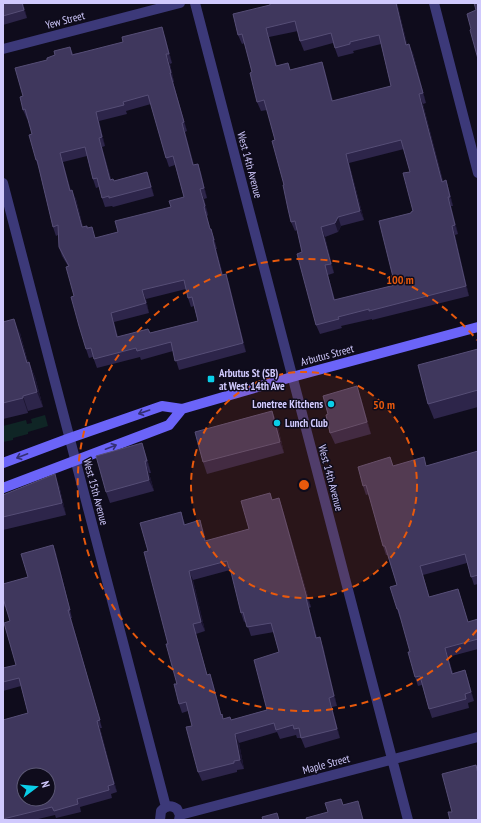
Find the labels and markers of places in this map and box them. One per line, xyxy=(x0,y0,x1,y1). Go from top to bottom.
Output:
place label: Arbutus St (SB) at West 14th Ave xyxy=(218,366,285,393)
marker: Arbutus St (SB) at West 14th Ave xyxy=(206,374,216,384)
place label: Lonetree Kitchens xyxy=(252,397,323,411)
marker: Lonetree Kitchens xyxy=(326,399,336,409)
place label: Lunch Club xyxy=(285,416,328,430)
marker: Lunch Club xyxy=(272,418,282,428)
centre of rings xyxy=(297,478,311,492)

